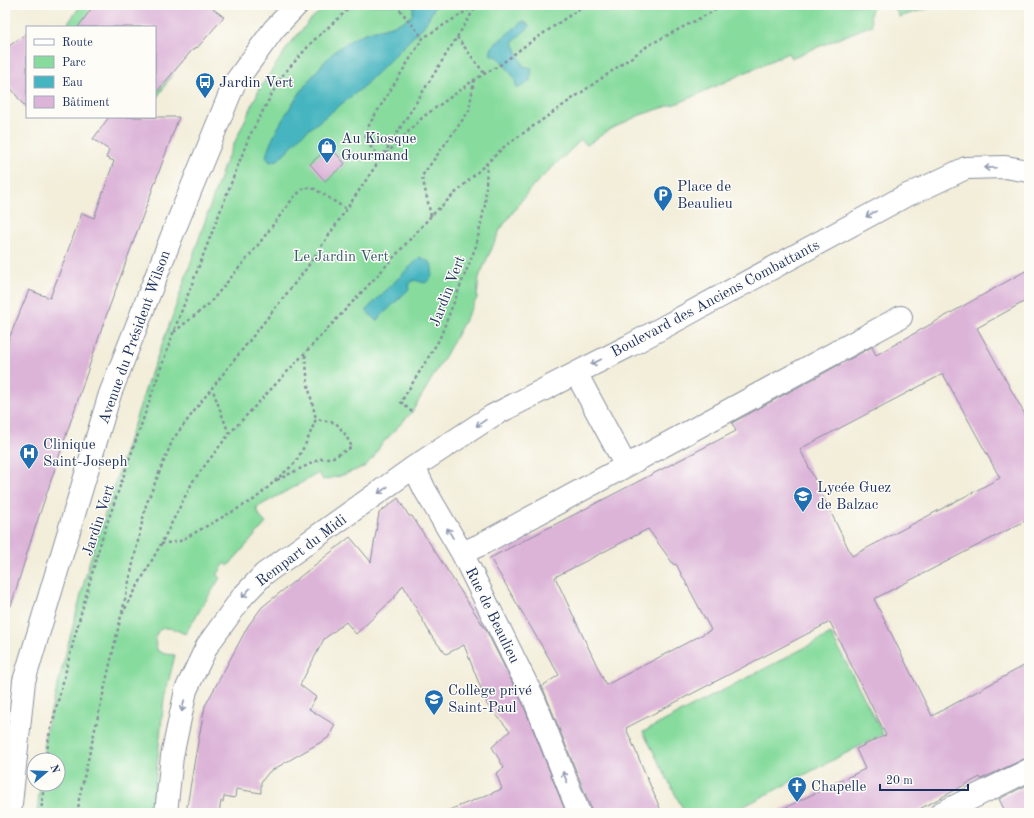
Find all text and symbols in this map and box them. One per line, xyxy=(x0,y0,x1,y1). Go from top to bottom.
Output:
legend xyxy=(26,26,156,118)
text: Route xyxy=(62,37,93,49)
text: Parc xyxy=(62,57,86,69)
bus stop icon: Jardin Vert xyxy=(194,71,216,99)
place label: Jardin Vert xyxy=(219,76,293,91)
text: Eau xyxy=(62,77,83,89)
text: Bâtiment xyxy=(62,97,109,109)
place label: Au Kiosque Gourmand xyxy=(341,132,417,164)
shop icon: Au Kiosque Gourmand xyxy=(316,136,338,164)
one-way arrow xyxy=(984,164,997,172)
place label: Place de Beaulieu xyxy=(677,180,733,212)
parking icon: Place de Beaulieu xyxy=(652,184,674,212)
one-way arrow xyxy=(865,211,877,218)
street label: Boulevard des Anciens Combattants xyxy=(609,238,822,361)
street label: Avenue du Président Wilson xyxy=(97,249,174,426)
park label: Le Jardin Vert xyxy=(293,250,389,265)
street label: Jardin Vert xyxy=(428,254,469,329)
one-way arrow xyxy=(590,359,602,367)
one-way arrow xyxy=(476,419,487,427)
place label: Clinique Saint-Joseph xyxy=(43,438,128,470)
hospital icon: Clinique Saint-Joseph xyxy=(18,442,40,470)
place label: Lycée Guez de Balzac xyxy=(817,481,891,513)
street label: Jardin Vert xyxy=(81,483,118,558)
school or university icon: Lycée Guez de Balzac xyxy=(792,485,814,513)
one-way arrow xyxy=(377,486,388,494)
street label: Rempart du Midi xyxy=(254,512,350,590)
one-way arrow xyxy=(446,527,454,539)
street label: Rue de Beaulieu xyxy=(462,565,521,666)
one-way arrow xyxy=(241,588,250,599)
place label: Collège privé Saint-Paul xyxy=(448,684,532,716)
school or university icon: Collège privé Saint-Paul xyxy=(423,688,445,716)
one-way arrow xyxy=(179,699,187,712)
north arrow xyxy=(26,752,66,792)
text: N xyxy=(47,763,61,776)
scale bar xyxy=(880,766,968,792)
one-way arrow xyxy=(561,771,568,783)
church icon: Chapelle xyxy=(786,775,808,803)
text: 20 m xyxy=(886,775,913,787)
place label: Chapelle xyxy=(811,780,866,795)

